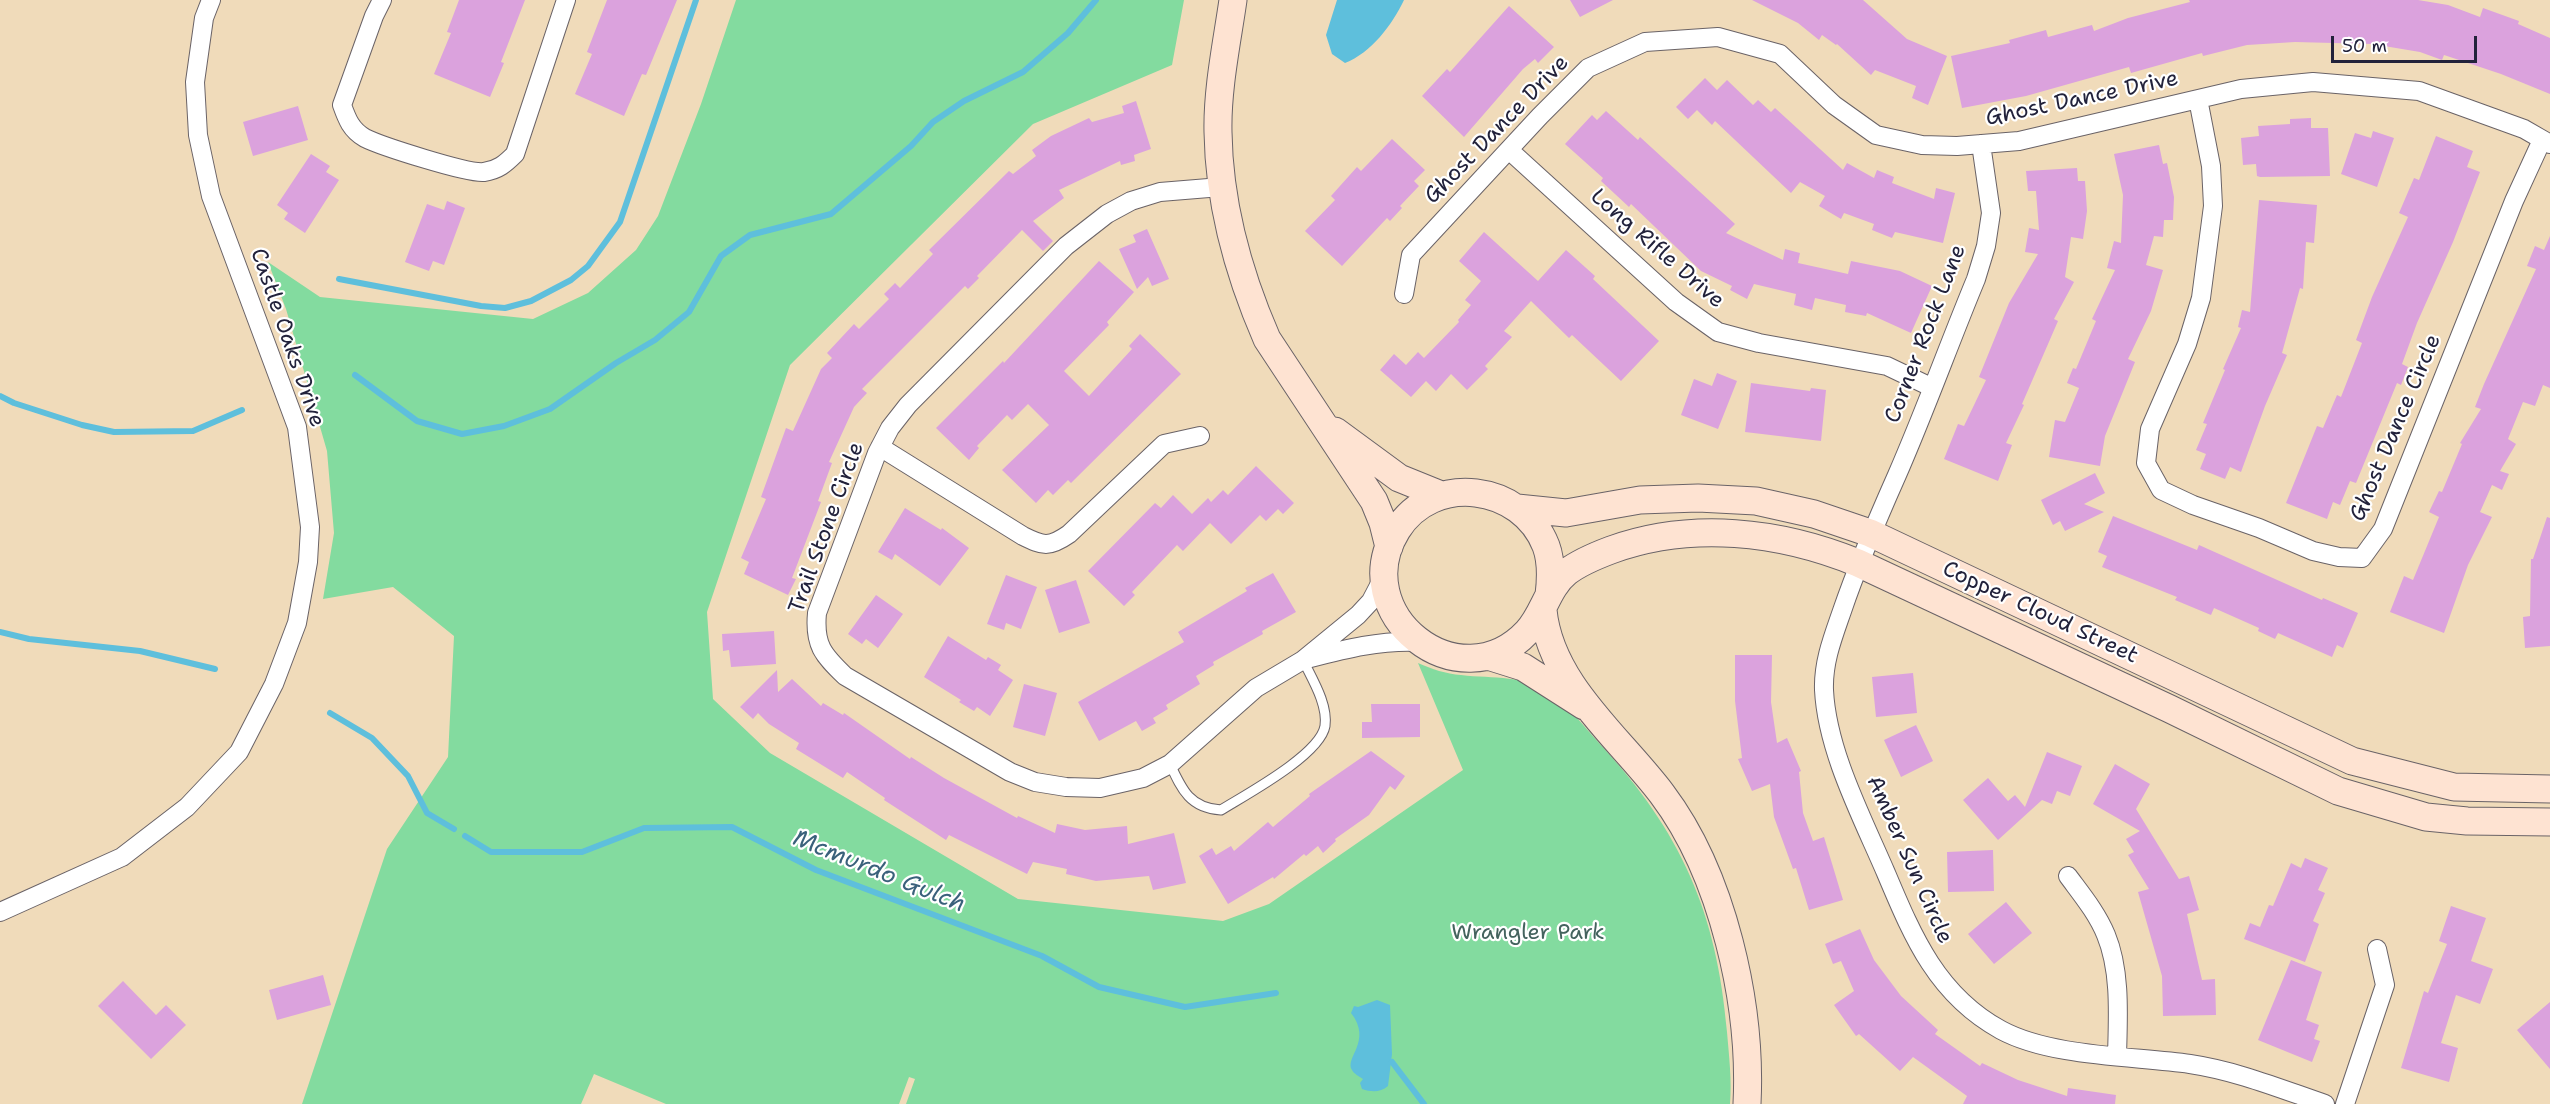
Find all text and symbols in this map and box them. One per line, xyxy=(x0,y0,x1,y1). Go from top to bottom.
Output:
scale bar xyxy=(2334,24,2480,62)
text: 50 m xyxy=(2342,34,2387,58)
street label: Ghost Dance Drive xyxy=(1419,50,1575,210)
street label: Ghost Dance Drive xyxy=(1983,66,2181,132)
street label: Long Rifle Drive xyxy=(1585,184,1729,314)
street label: Corner Rock Lane xyxy=(1880,241,1972,427)
street label: Castle Oaks Drive xyxy=(244,245,330,431)
street label: Ghost Dance Circle xyxy=(2345,331,2447,525)
street label: Trail Stone Circle xyxy=(784,439,870,617)
street label: Copper Cloud Street xyxy=(1938,556,2142,670)
street label: Amber Sun Circle xyxy=(1860,772,1958,948)
water label: Mcmurdo Gulch xyxy=(788,824,970,920)
park label: Wrangler Park xyxy=(1451,920,1605,946)

